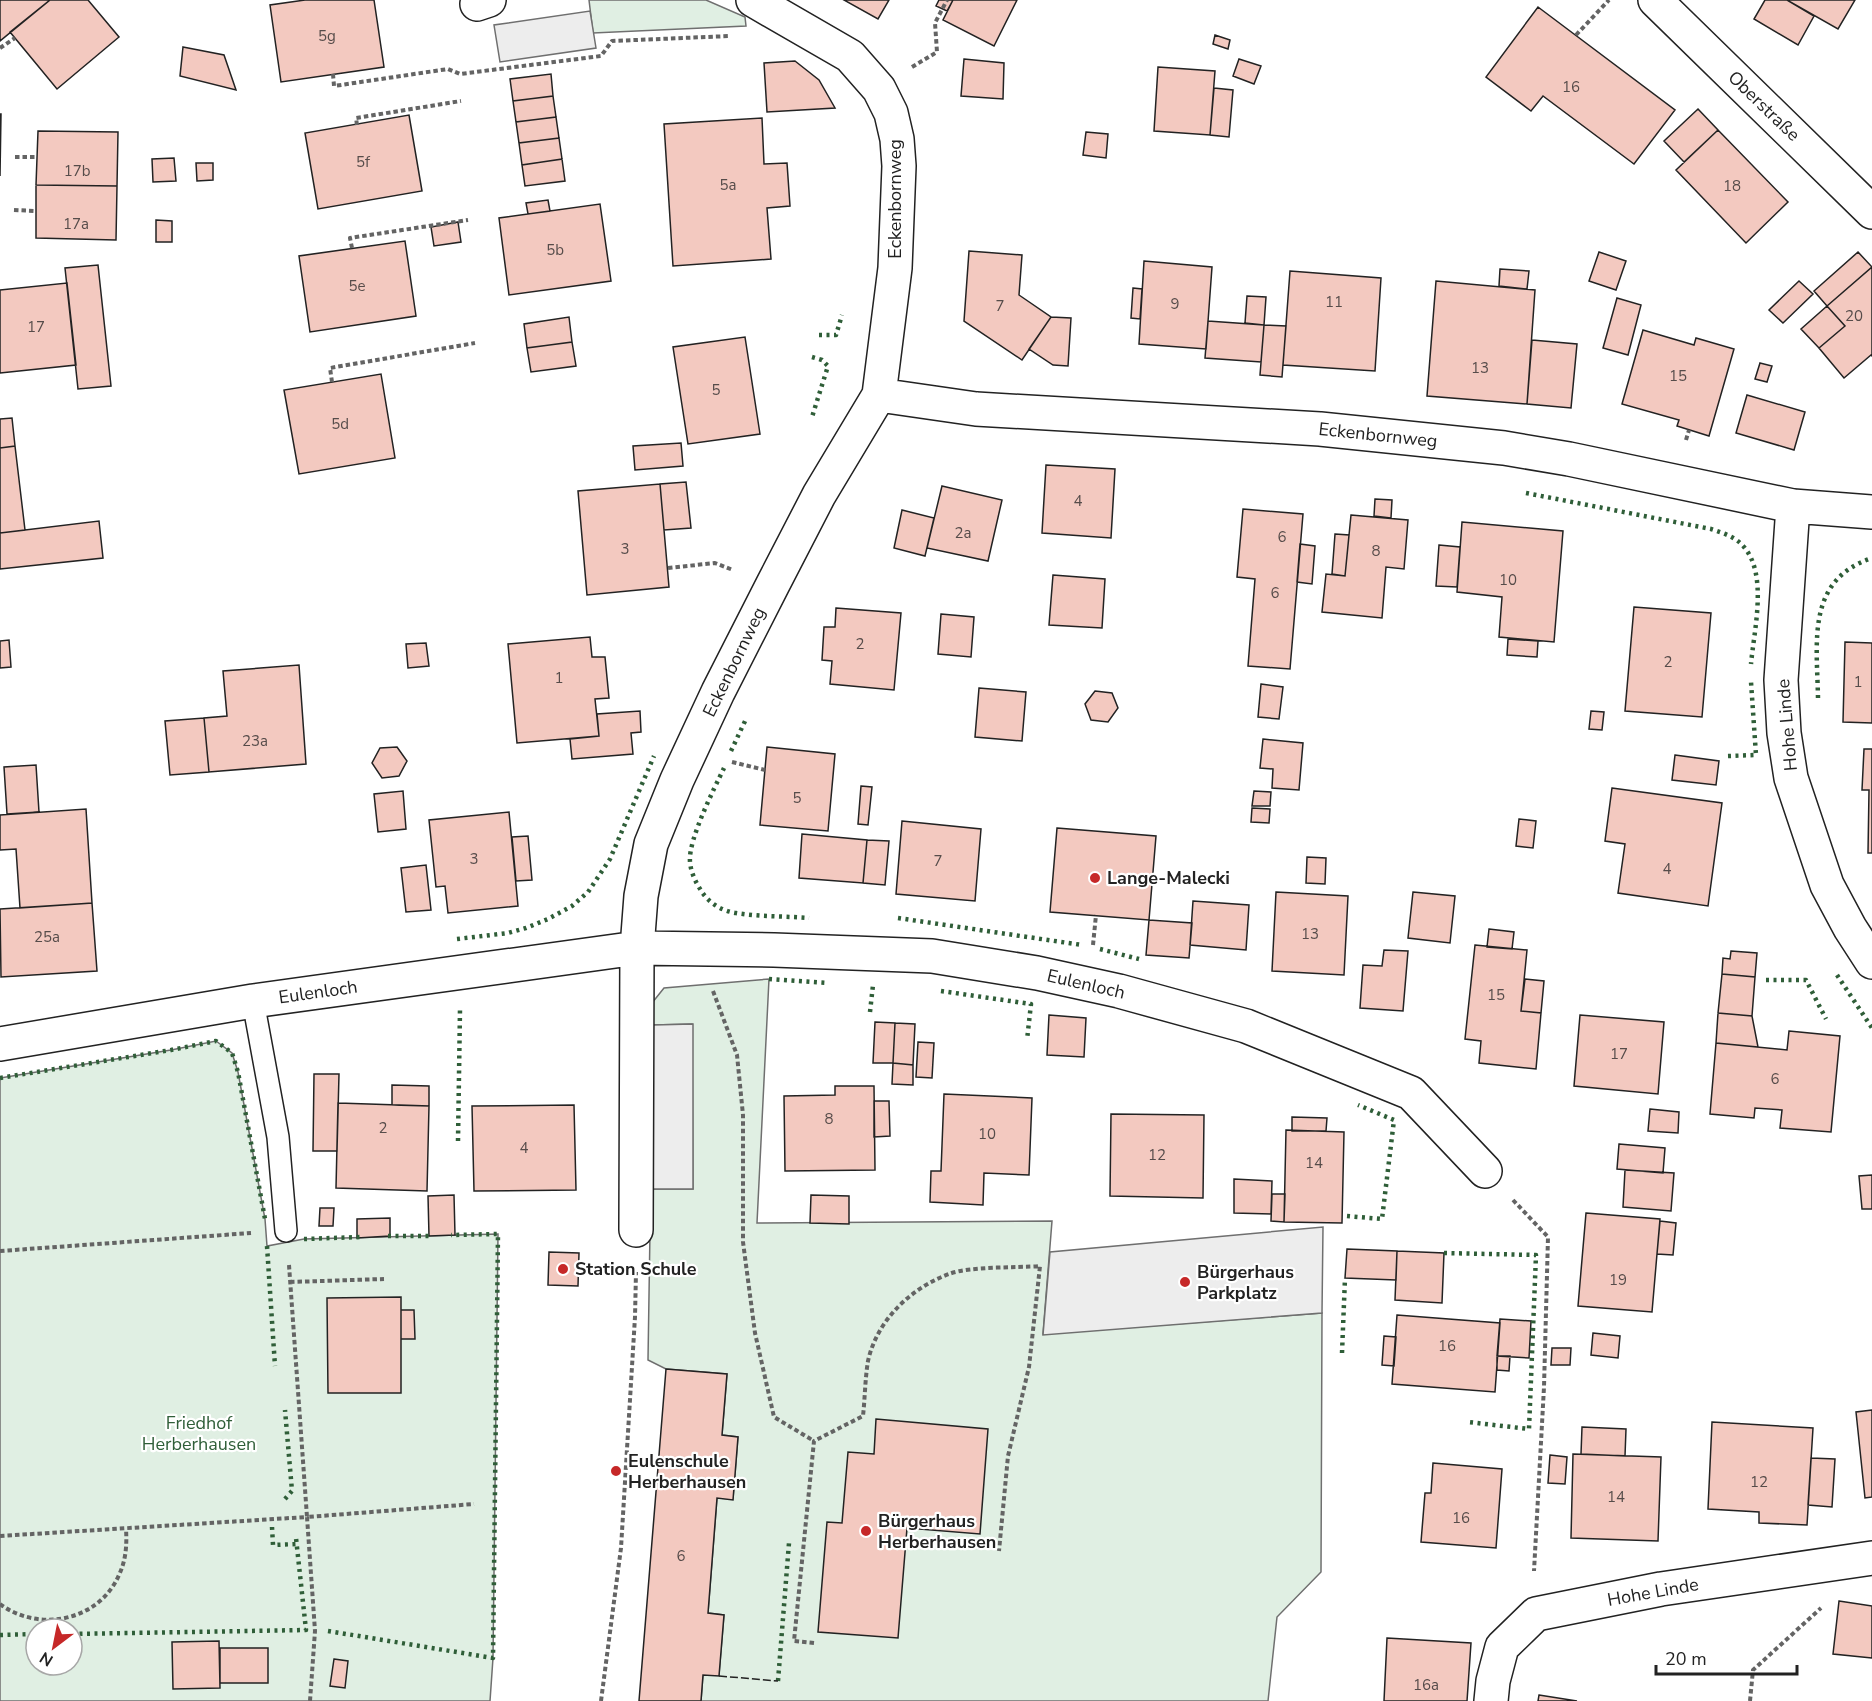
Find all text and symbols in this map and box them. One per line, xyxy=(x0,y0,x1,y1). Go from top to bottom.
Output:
house number: 5g xyxy=(318,26,336,46)
street label: Oberstraße xyxy=(1723,66,1805,146)
house number: 16 xyxy=(1562,77,1580,97)
street label: Eckenbornweg xyxy=(883,139,907,259)
house number: 5f xyxy=(356,152,371,172)
house number: 17b xyxy=(64,161,91,181)
house number: 5a xyxy=(720,175,736,195)
house number: 18 xyxy=(1723,176,1741,196)
house number: 17a xyxy=(63,214,89,234)
house number: 5b xyxy=(546,240,564,260)
house number: 5e xyxy=(349,276,366,296)
house number: 11 xyxy=(1325,292,1343,312)
house number: 9 xyxy=(1170,294,1180,314)
house number: 7 xyxy=(995,296,1005,316)
house number: 20 xyxy=(1845,306,1863,326)
house number: 17 xyxy=(27,317,45,337)
house number: 13 xyxy=(1471,358,1489,378)
house number: 15 xyxy=(1669,366,1687,386)
house number: 5 xyxy=(711,380,721,400)
house number: 5d xyxy=(331,414,349,434)
street label: Eckenbornweg xyxy=(1317,417,1439,453)
house number: 4 xyxy=(1073,491,1083,511)
house number: 2a xyxy=(955,523,971,543)
house number: 6 xyxy=(1277,527,1287,547)
house number: 3 xyxy=(620,539,630,559)
house number: 8 xyxy=(1371,541,1381,561)
house number: 10 xyxy=(1499,570,1517,590)
house number: 6 xyxy=(1270,583,1280,603)
street label: Eckenbornweg xyxy=(697,603,771,721)
house number: 2 xyxy=(855,634,865,654)
house number: 2 xyxy=(1663,652,1673,672)
house number: 1 xyxy=(554,668,564,688)
house number: 1 xyxy=(1853,672,1863,692)
street label: Hohe Linde xyxy=(1771,678,1803,772)
house number: 23a xyxy=(242,731,268,751)
house number: 5 xyxy=(792,788,802,808)
house number: 3 xyxy=(469,849,479,869)
house number: 7 xyxy=(933,851,943,871)
house number: 4 xyxy=(1662,859,1672,879)
place label: Lange-Malecki xyxy=(1107,866,1230,890)
marker: Lange-Malecki xyxy=(1088,871,1102,885)
house number: 13 xyxy=(1301,924,1319,944)
house number: 25a xyxy=(34,927,60,947)
street label: Eulenloch xyxy=(1045,963,1127,1005)
street label: Eulenloch xyxy=(277,975,359,1009)
house number: 15 xyxy=(1487,985,1505,1005)
house number: 17 xyxy=(1610,1044,1628,1064)
house number: 6 xyxy=(1770,1069,1780,1089)
house number: 8 xyxy=(824,1109,834,1129)
house number: 2 xyxy=(378,1118,388,1138)
house number: 10 xyxy=(978,1124,996,1144)
house number: 4 xyxy=(519,1138,529,1158)
house number: 12 xyxy=(1148,1145,1166,1165)
house number: 14 xyxy=(1305,1153,1323,1173)
place label: Station Schule xyxy=(575,1257,697,1281)
place label: Bürgerhaus Parkplatz xyxy=(1197,1260,1294,1305)
marker: Station Schule xyxy=(556,1262,570,1276)
house number: 19 xyxy=(1609,1270,1627,1290)
marker: Bürgerhaus Parkplatz xyxy=(1178,1275,1192,1289)
house number: 16 xyxy=(1438,1336,1456,1356)
park label: Friedhof Herberhausen xyxy=(142,1411,256,1456)
place label: Eulenschule Herberhausen xyxy=(628,1449,746,1494)
marker: Eulenschule Herberhausen xyxy=(609,1464,623,1478)
house number: 12 xyxy=(1750,1472,1768,1492)
house number: 14 xyxy=(1607,1487,1625,1507)
house number: 16 xyxy=(1452,1508,1470,1528)
place label: Bürgerhaus Herberhausen xyxy=(878,1509,996,1554)
marker: Bürgerhaus Herberhausen xyxy=(859,1524,873,1538)
house number: 6 xyxy=(676,1546,686,1566)
street label: Hohe Linde xyxy=(1605,1572,1701,1612)
north arrow xyxy=(24,1617,84,1677)
scale bar xyxy=(1656,1638,1797,1676)
text: N xyxy=(36,1646,57,1671)
text: 20 m xyxy=(1665,1647,1707,1671)
house number: 16a xyxy=(1413,1675,1439,1695)

